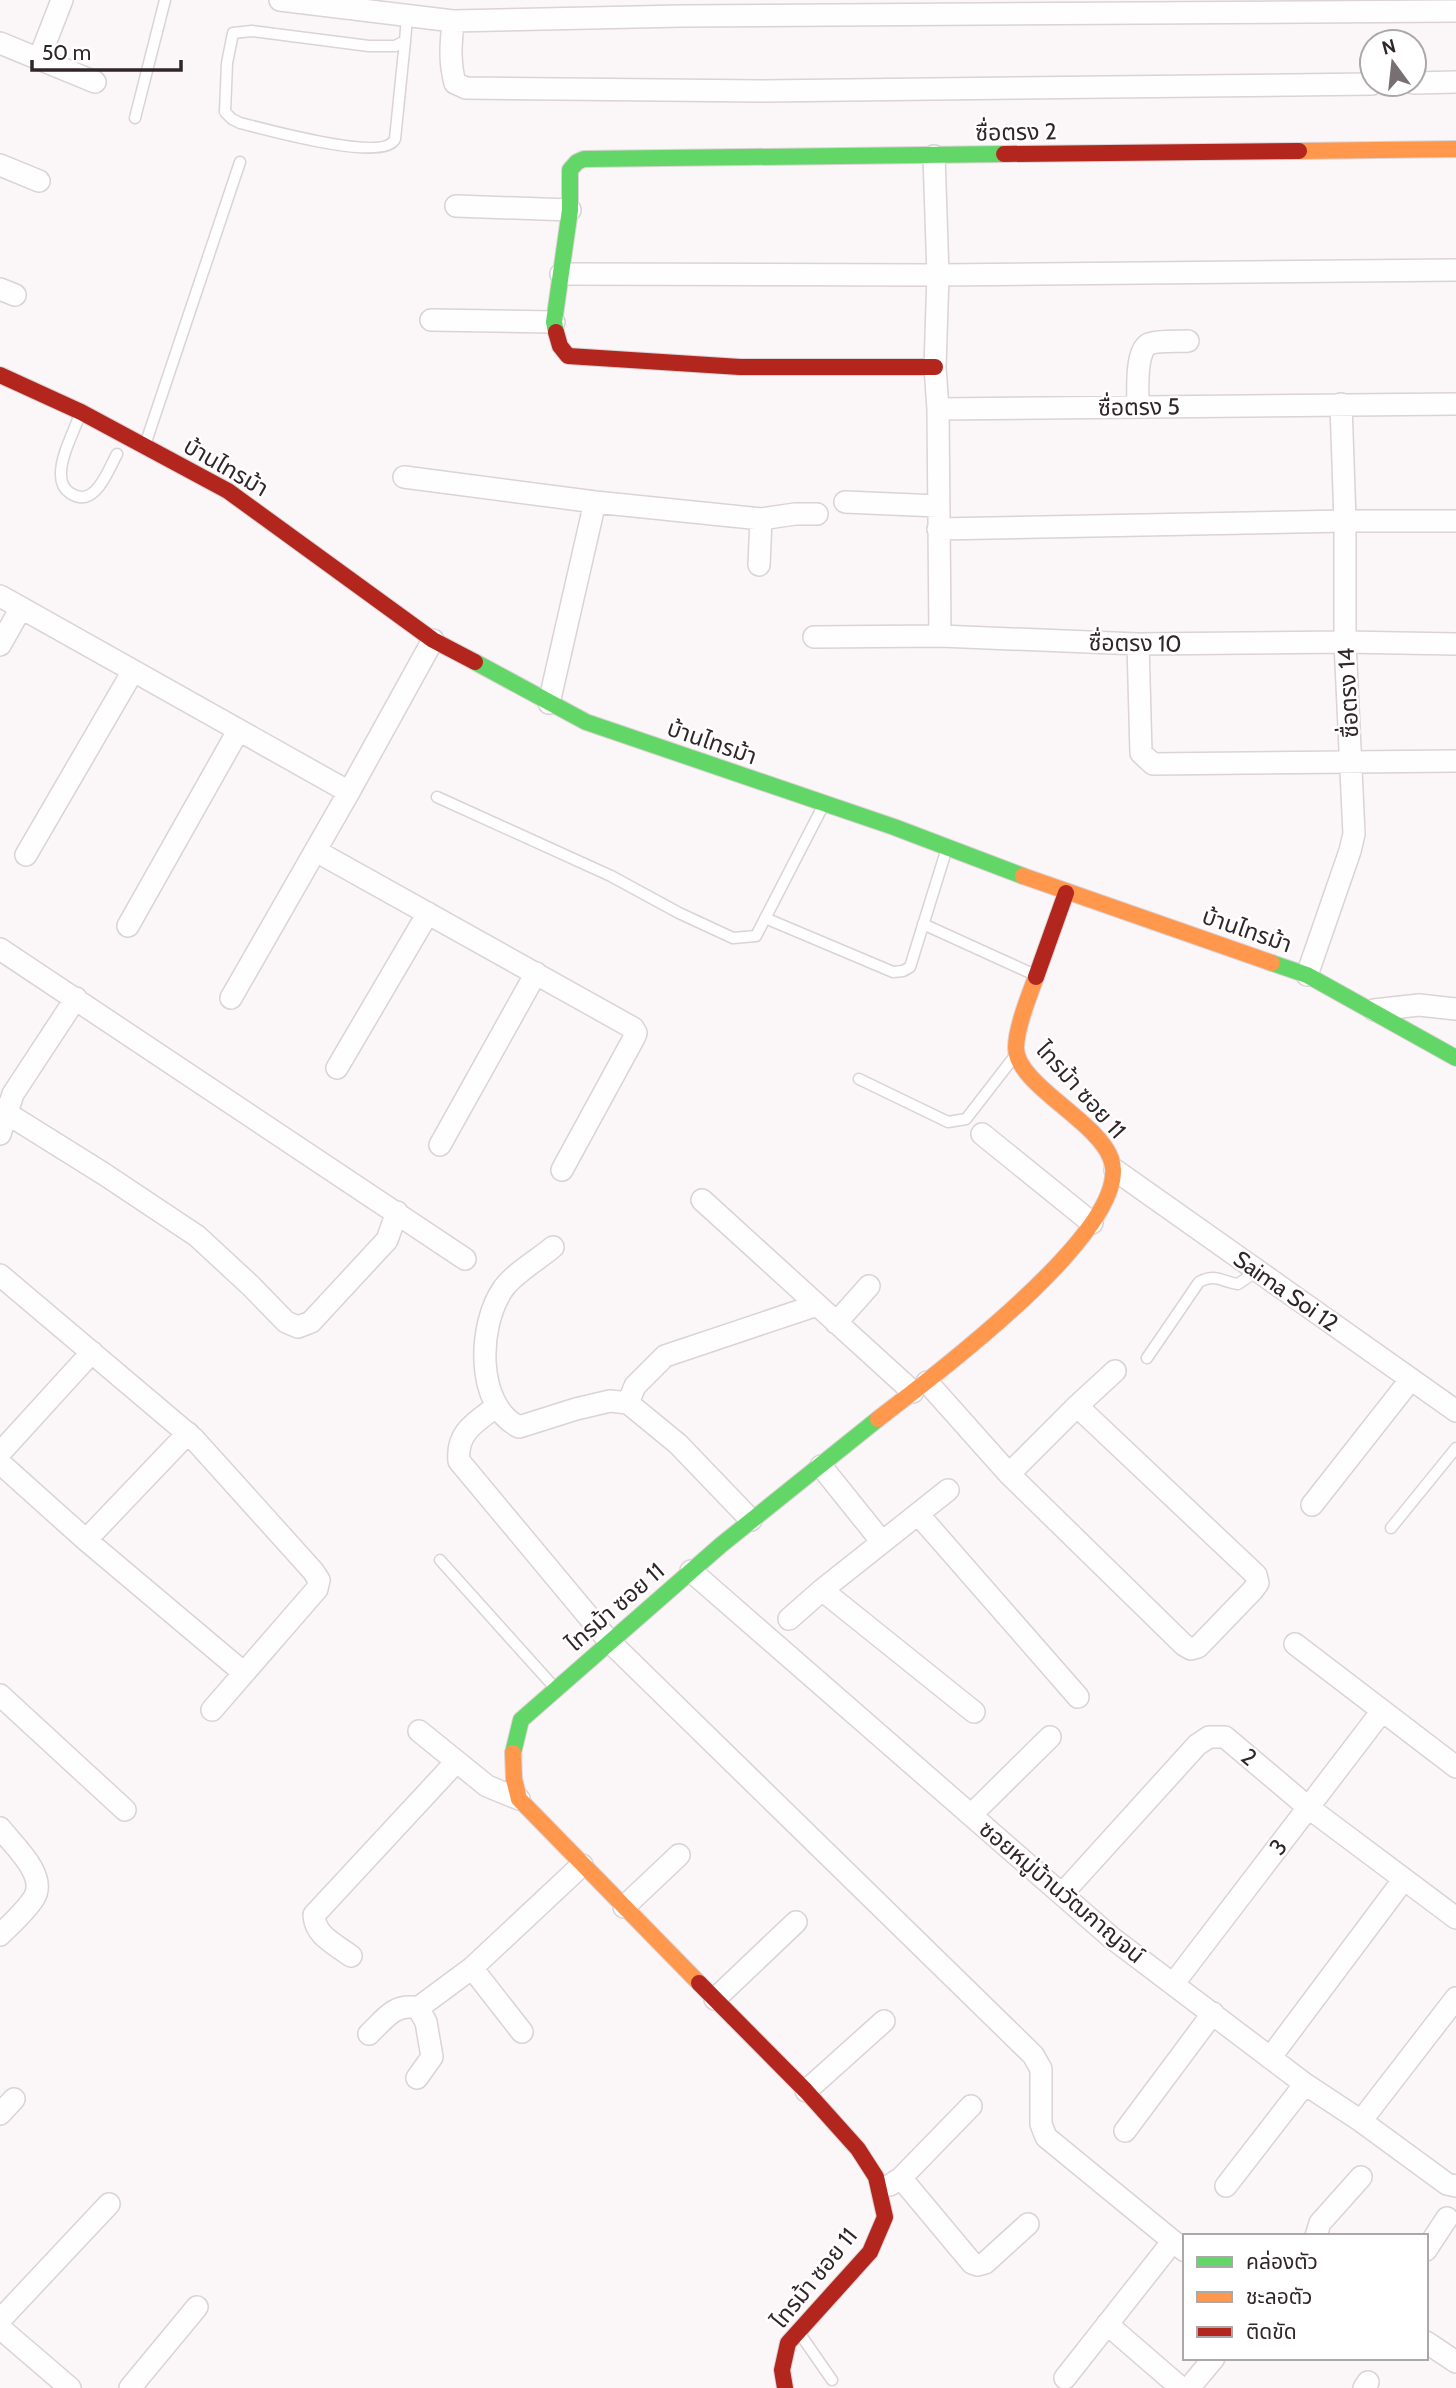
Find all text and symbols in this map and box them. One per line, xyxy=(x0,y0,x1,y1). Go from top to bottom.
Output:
scale bar xyxy=(32,28,180,72)
north arrow xyxy=(1358,28,1428,98)
text: N xyxy=(1379,34,1398,60)
text: 50 m xyxy=(42,40,91,65)
street label: ซื่อตรง 2 xyxy=(975,115,1057,147)
street label: ซื่อตรง 5 xyxy=(1098,390,1180,422)
street label: บ้านไทรม้า xyxy=(179,432,273,502)
street label: ซื่อตรง 10 xyxy=(1088,626,1182,658)
street label: ซื่อตรง 14 xyxy=(1330,647,1364,739)
street label: บ้านไทรม้า xyxy=(663,714,761,770)
street label: บ้านไทรม้า xyxy=(1198,902,1296,958)
street label: ไทรม้า ซอย 11 xyxy=(1030,1035,1132,1144)
street label: Saima Soi 12 xyxy=(1228,1245,1344,1337)
street label: ไทรม้า ซอย 11 xyxy=(560,1557,670,1658)
street label: 2 xyxy=(1235,1742,1263,1772)
street label: ซอยหมู่บ้านวัฒกาญจน์ xyxy=(973,1815,1150,1970)
street label: 3 xyxy=(1263,1833,1293,1861)
street label: ไทรม้า ซอย 11 xyxy=(765,2222,863,2334)
legend xyxy=(1183,2234,1428,2360)
text: คล่องตัว xyxy=(1246,2249,1318,2274)
text: ชะลอตัว xyxy=(1246,2284,1312,2309)
text: ติดขัด xyxy=(1246,2319,1297,2344)

